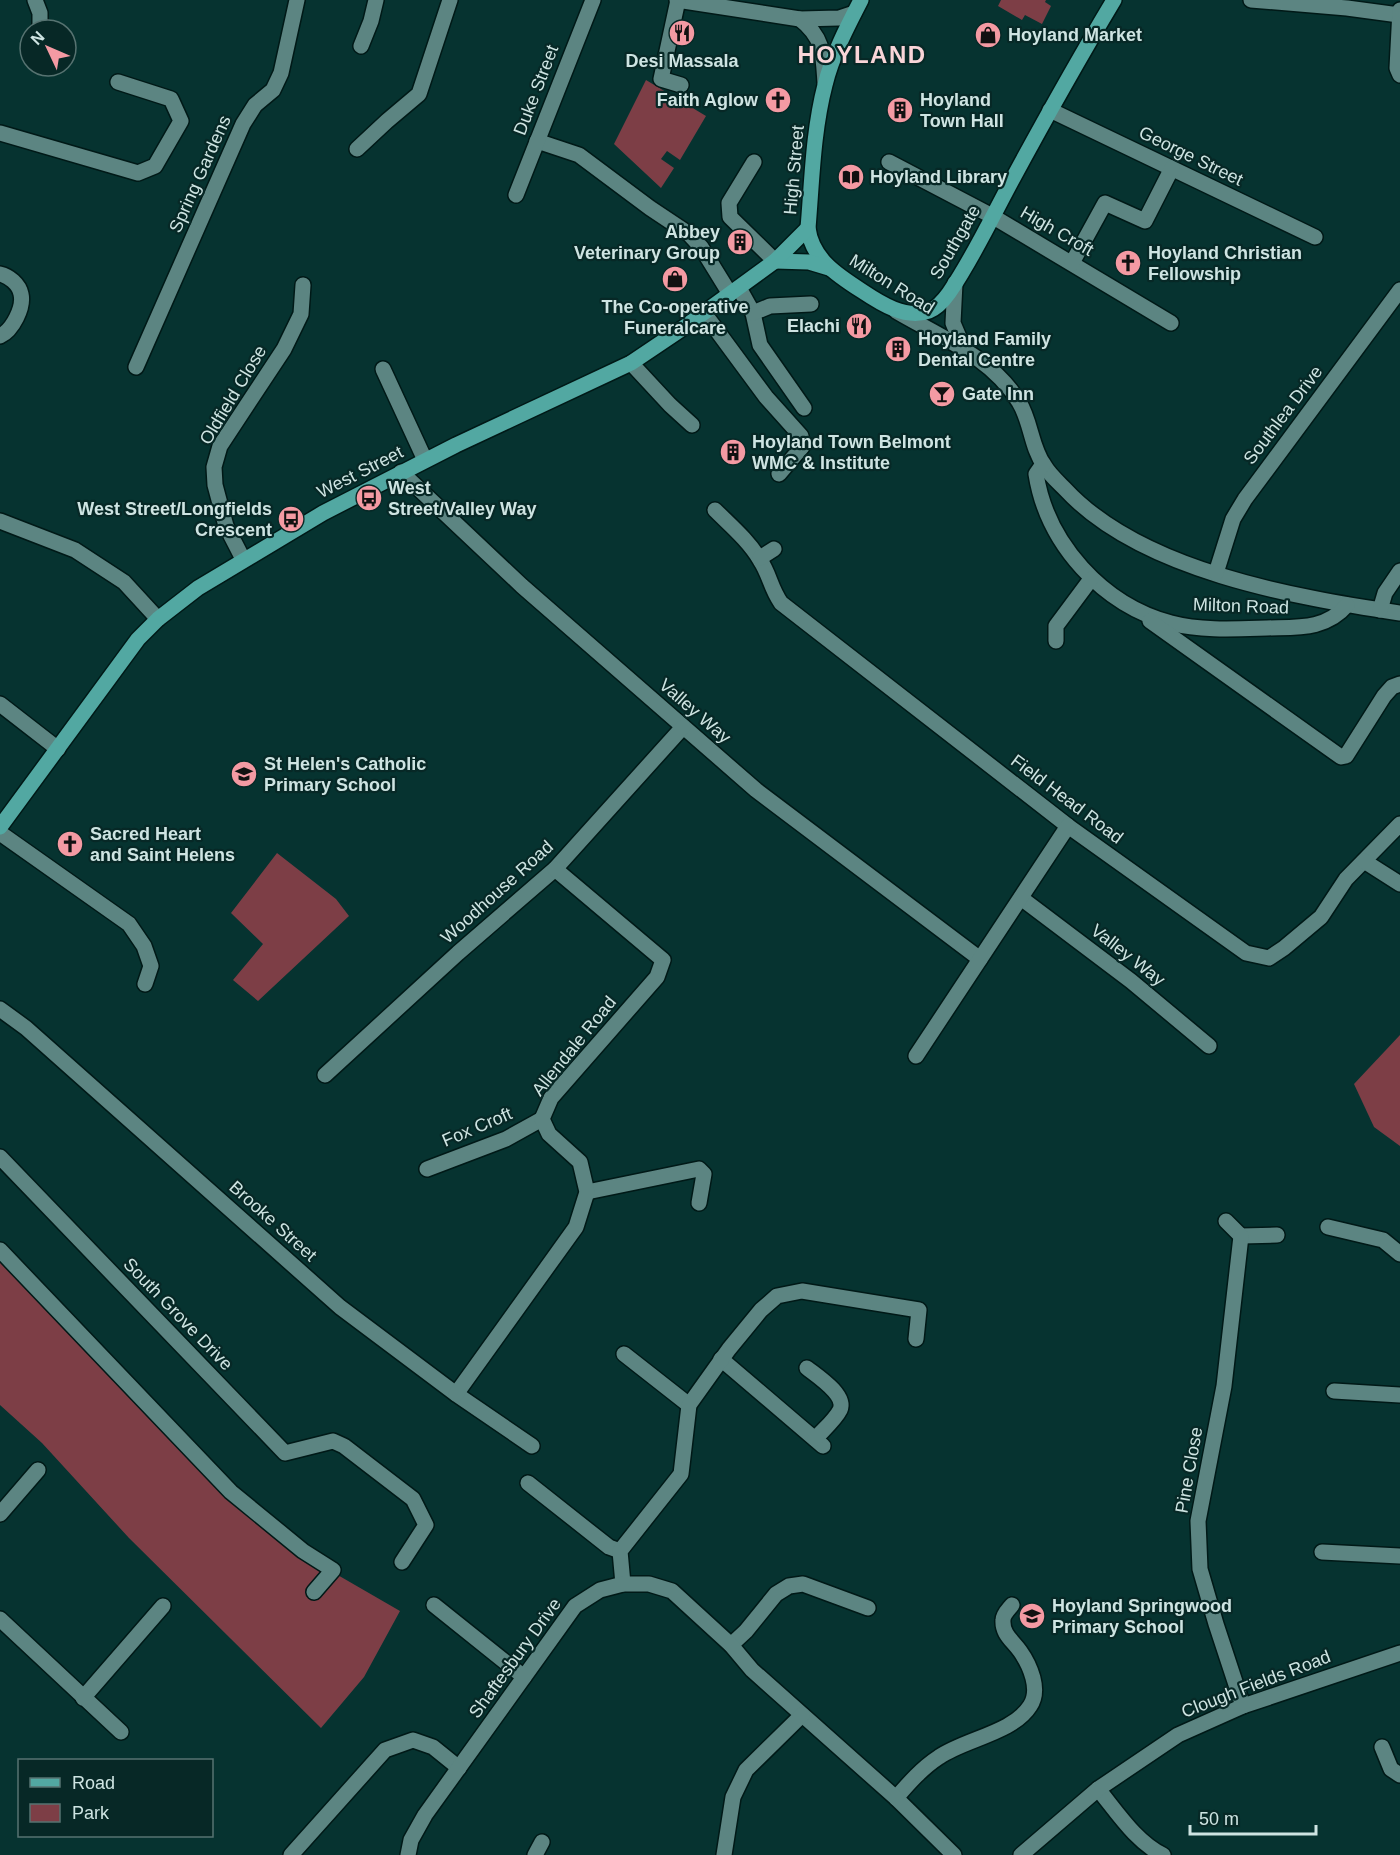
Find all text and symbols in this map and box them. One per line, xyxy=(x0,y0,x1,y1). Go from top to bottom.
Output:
north arrow xyxy=(18,18,78,78)
restaurant icon: Desi Massala xyxy=(667,18,697,48)
shop icon: Hoyland Market xyxy=(973,20,1003,50)
place label: Hoyland Market xyxy=(1008,25,1142,45)
text: N xyxy=(27,28,48,48)
district label: HOYLAND xyxy=(797,41,927,68)
street label: Duke Street xyxy=(510,42,562,138)
place label: Desi Massala xyxy=(625,51,740,71)
church icon: Faith Aglow xyxy=(763,85,793,115)
place label: Faith Aglow xyxy=(657,90,759,110)
place label: Hoyland Town Hall xyxy=(920,90,1004,131)
building icon: Hoyland Town Hall xyxy=(885,95,915,125)
street label: Spring Gardens xyxy=(165,112,235,236)
street label: George Street xyxy=(1136,122,1246,190)
street label: High Street xyxy=(780,124,808,216)
library icon: Hoyland Library xyxy=(836,162,866,192)
place label: Hoyland Library xyxy=(870,167,1007,187)
street label: Southgate xyxy=(926,201,984,283)
street label: High Croft xyxy=(1017,202,1097,260)
place label: Abbey Veterinary Group xyxy=(574,222,720,263)
building icon: Abbey Veterinary Group xyxy=(725,227,755,257)
place label: Hoyland Christian Fellowship xyxy=(1148,243,1302,284)
church icon: Hoyland Christian Fellowship xyxy=(1113,248,1143,278)
street label: Milton Road xyxy=(846,250,938,318)
shop icon: The Co-operative Funeralcare xyxy=(660,264,690,294)
place label: The Co-operative Funeralcare xyxy=(601,297,749,338)
restaurant icon: Elachi xyxy=(844,311,874,341)
place label: Elachi xyxy=(787,316,840,336)
place label: Hoyland Family Dental Centre xyxy=(918,329,1051,370)
building icon: Hoyland Family Dental Centre xyxy=(883,334,913,364)
street label: Oldfield Close xyxy=(196,342,270,448)
street label: Southlea Drive xyxy=(1239,362,1327,468)
bar icon: Gate Inn xyxy=(927,379,957,409)
place label: Gate Inn xyxy=(962,384,1034,404)
place label: Hoyland Town Belmont WMC & Institute xyxy=(752,432,951,473)
building icon: Hoyland Town Belmont WMC & Institute xyxy=(718,437,748,467)
street label: West Street xyxy=(314,442,406,502)
place label: West Street/Valley Way xyxy=(388,478,536,519)
bus stop icon: West Street/Valley Way xyxy=(354,483,384,513)
place label: West Street/Longfields Crescent xyxy=(77,499,272,540)
bus stop icon: West Street/Longfields Crescent xyxy=(276,504,306,534)
street label: Milton Road xyxy=(1193,594,1289,618)
street label: Valley Way xyxy=(655,675,735,747)
street label: Field Head Road xyxy=(1007,750,1127,848)
place label: St Helen's Catholic Primary School xyxy=(264,754,426,795)
school or university icon: St Helen's Catholic Primary School xyxy=(229,759,259,789)
place label: Sacred Heart and Saint Helens xyxy=(90,824,235,865)
church icon: Sacred Heart and Saint Helens xyxy=(55,829,85,859)
street label: Woodhouse Road xyxy=(437,836,557,948)
street label: Valley Way xyxy=(1087,920,1169,990)
street label: Allendale Road xyxy=(528,992,620,1100)
street label: Fox Croft xyxy=(439,1103,515,1151)
street label: Brooke Street xyxy=(225,1177,321,1265)
street label: South Grove Drive xyxy=(119,1254,237,1374)
street label: Pine Close xyxy=(1172,1425,1206,1515)
street label: Shaftesbury Drive xyxy=(465,1594,565,1722)
place label: Hoyland Springwood Primary School xyxy=(1052,1596,1232,1637)
school or university icon: Hoyland Springwood Primary School xyxy=(1017,1601,1047,1631)
street label: Clough Fields Road xyxy=(1179,1646,1333,1722)
legend xyxy=(18,1759,213,1837)
text: Road xyxy=(72,1773,115,1793)
scale bar xyxy=(1190,1798,1316,1836)
text: Park xyxy=(72,1803,110,1823)
text: 50 m xyxy=(1199,1809,1239,1829)

